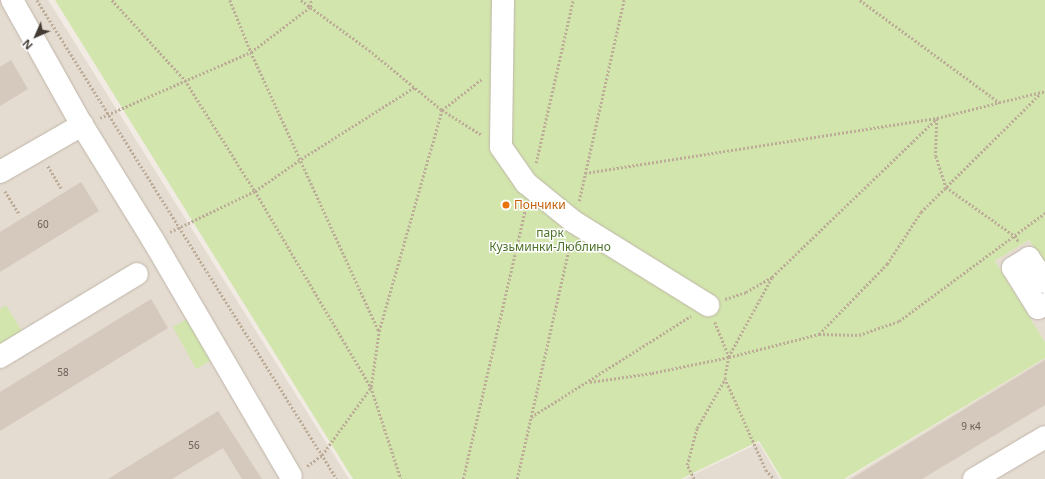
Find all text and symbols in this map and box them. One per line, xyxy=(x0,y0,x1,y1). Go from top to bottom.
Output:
north arrow xyxy=(16,16,56,56)
text: N xyxy=(19,36,36,53)
place label: Пончики xyxy=(514,198,566,212)
marker: Пончики xyxy=(501,200,511,210)
house number: 60 xyxy=(37,219,49,231)
park label: парк Кузьминки-Люблино xyxy=(489,226,611,254)
house number: 58 xyxy=(57,367,69,379)
house number: 9 к4 xyxy=(961,421,981,433)
house number: 56 xyxy=(188,440,200,452)

